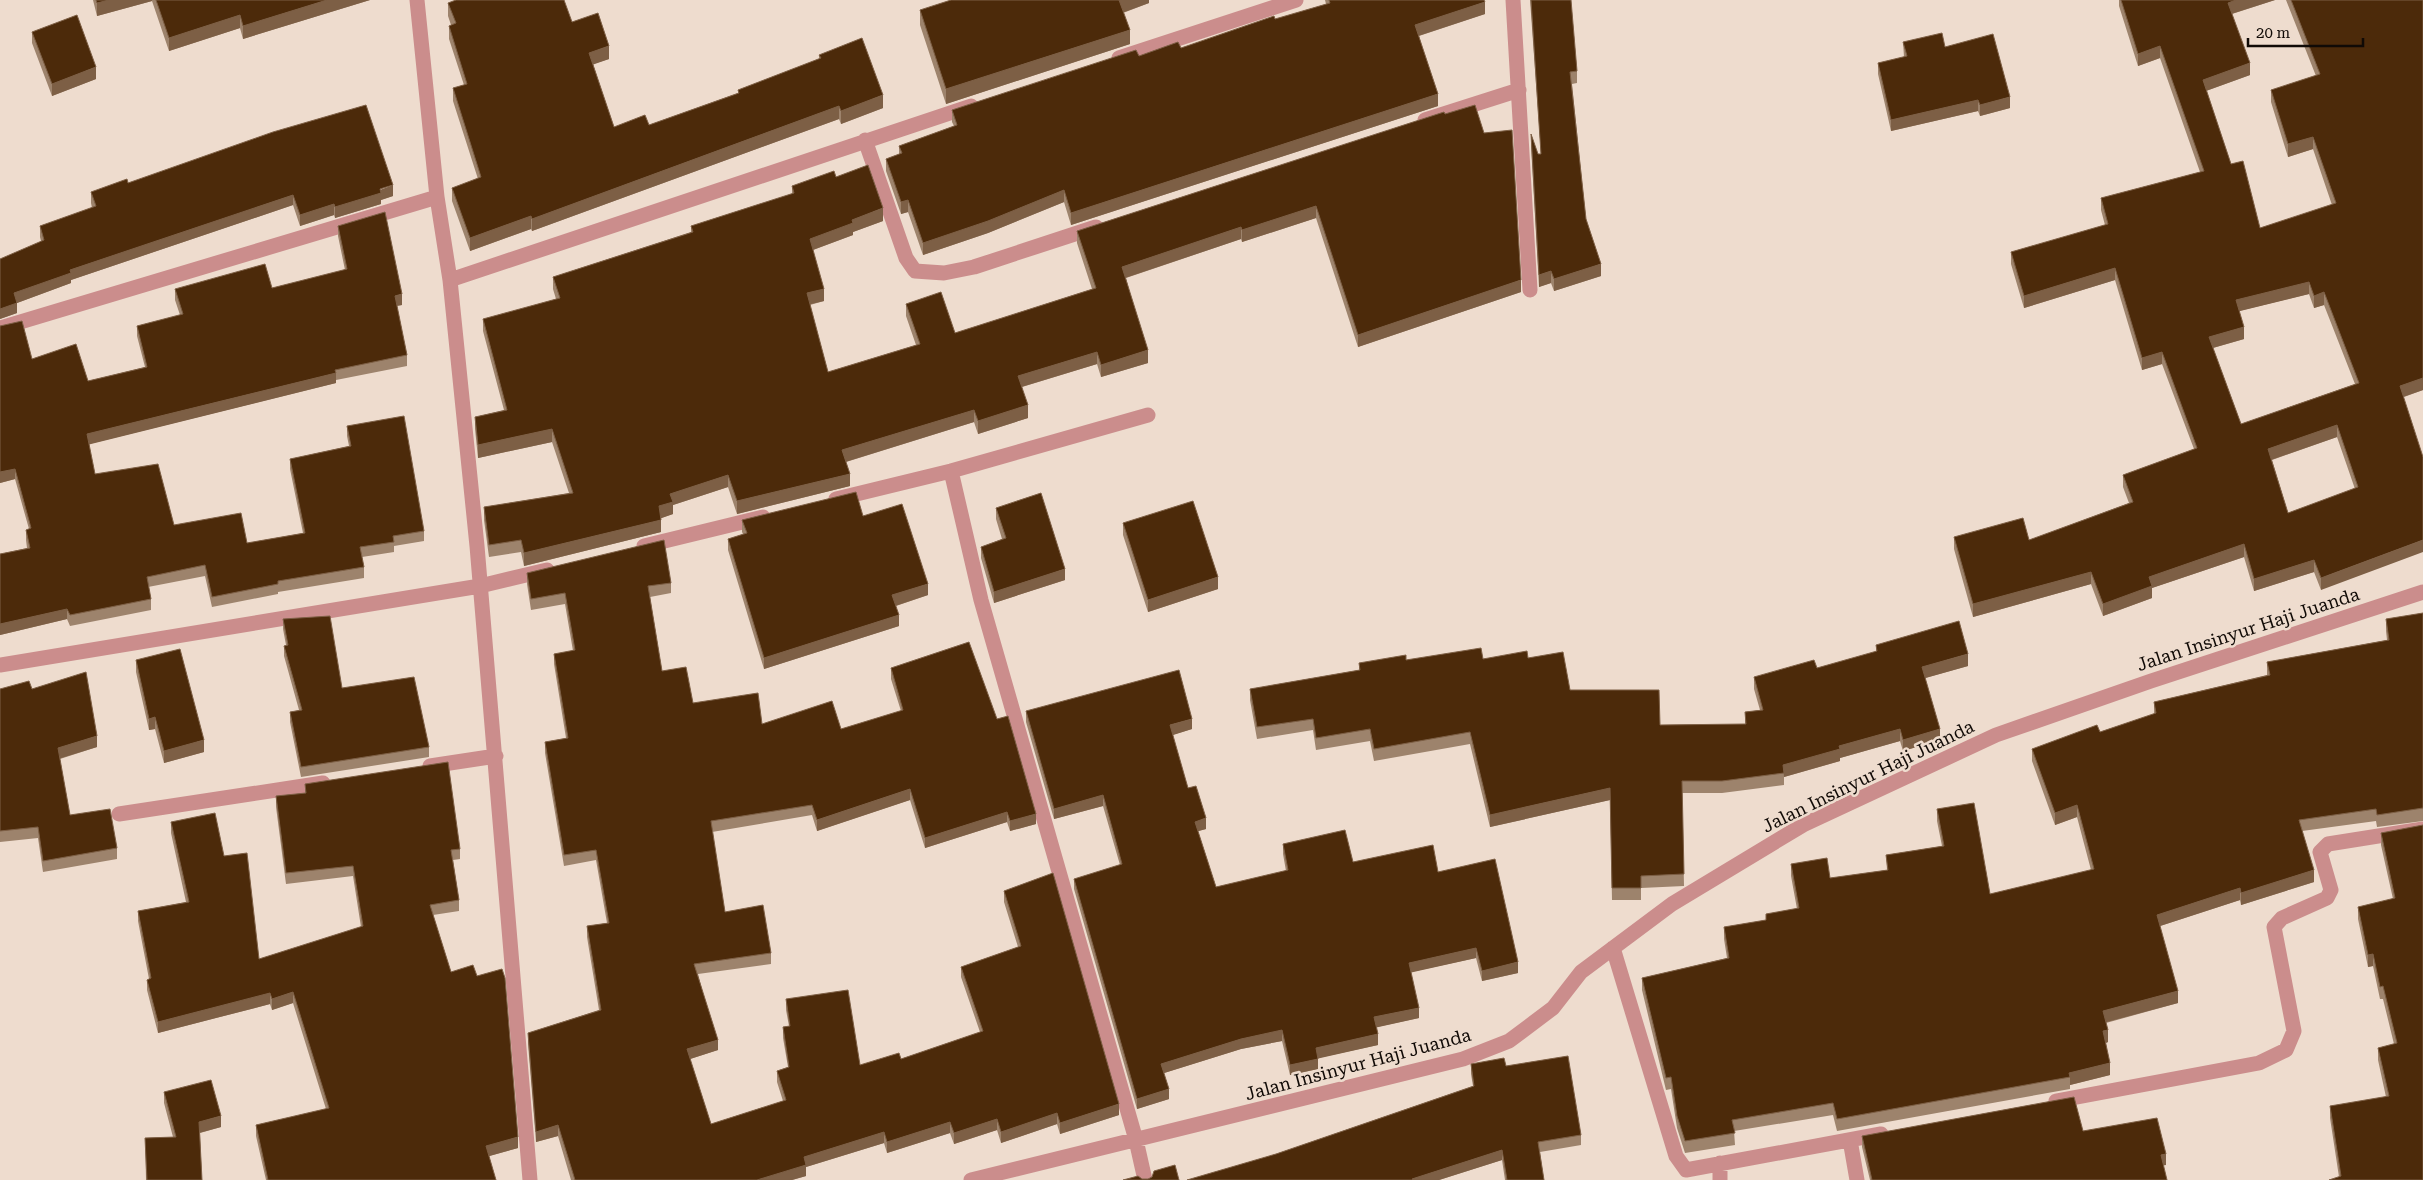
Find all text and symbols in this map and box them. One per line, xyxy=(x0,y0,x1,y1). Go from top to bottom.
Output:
scale bar xyxy=(2248,15,2363,47)
text: 20 m xyxy=(2256,24,2291,42)
street label: Jalan Insinyur Haji Juanda xyxy=(2134,583,2362,675)
street label: Jalan Insinyur Haji Juanda xyxy=(1759,715,1978,837)
street label: Jalan Insinyur Haji Juanda xyxy=(1243,1024,1474,1104)

